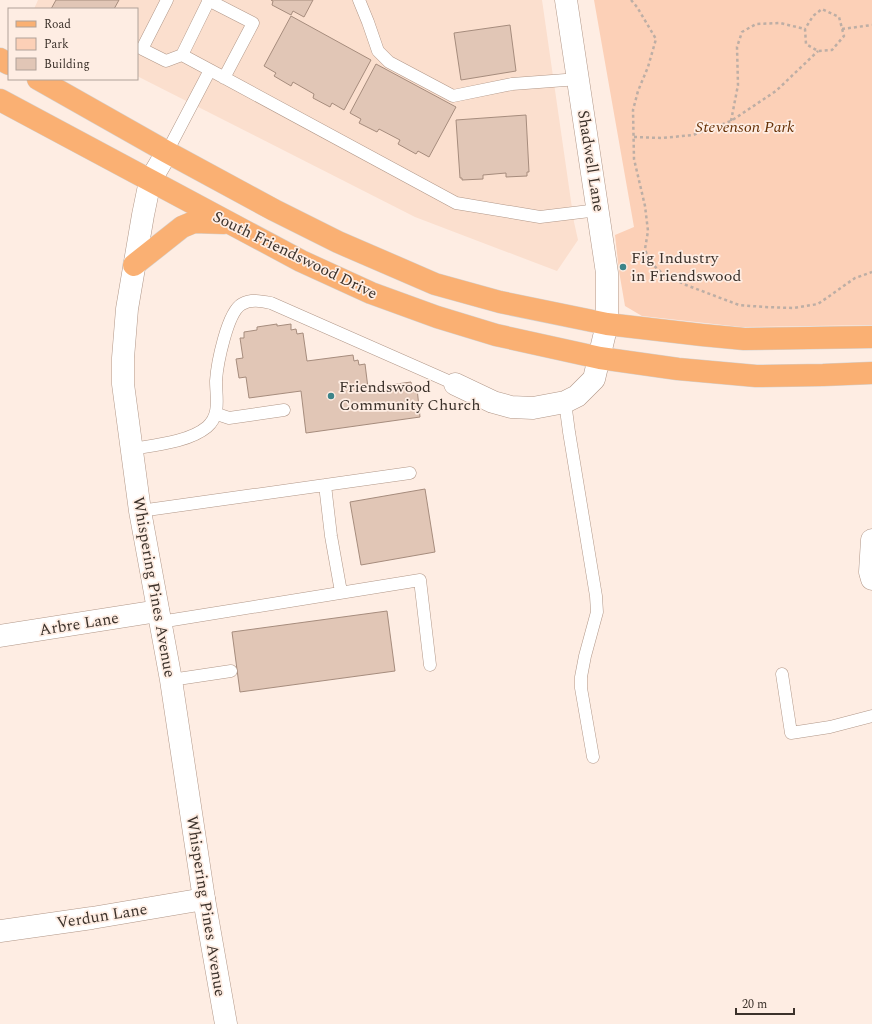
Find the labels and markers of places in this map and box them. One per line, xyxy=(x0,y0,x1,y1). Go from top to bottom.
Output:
place label: Fig Industry in Friendswood xyxy=(631,246,741,288)
marker: Fig Industry in Friendswood xyxy=(618,262,628,272)
place label: Friendswood Community Church xyxy=(339,375,481,417)
marker: Friendswood Community Church xyxy=(326,391,336,401)

